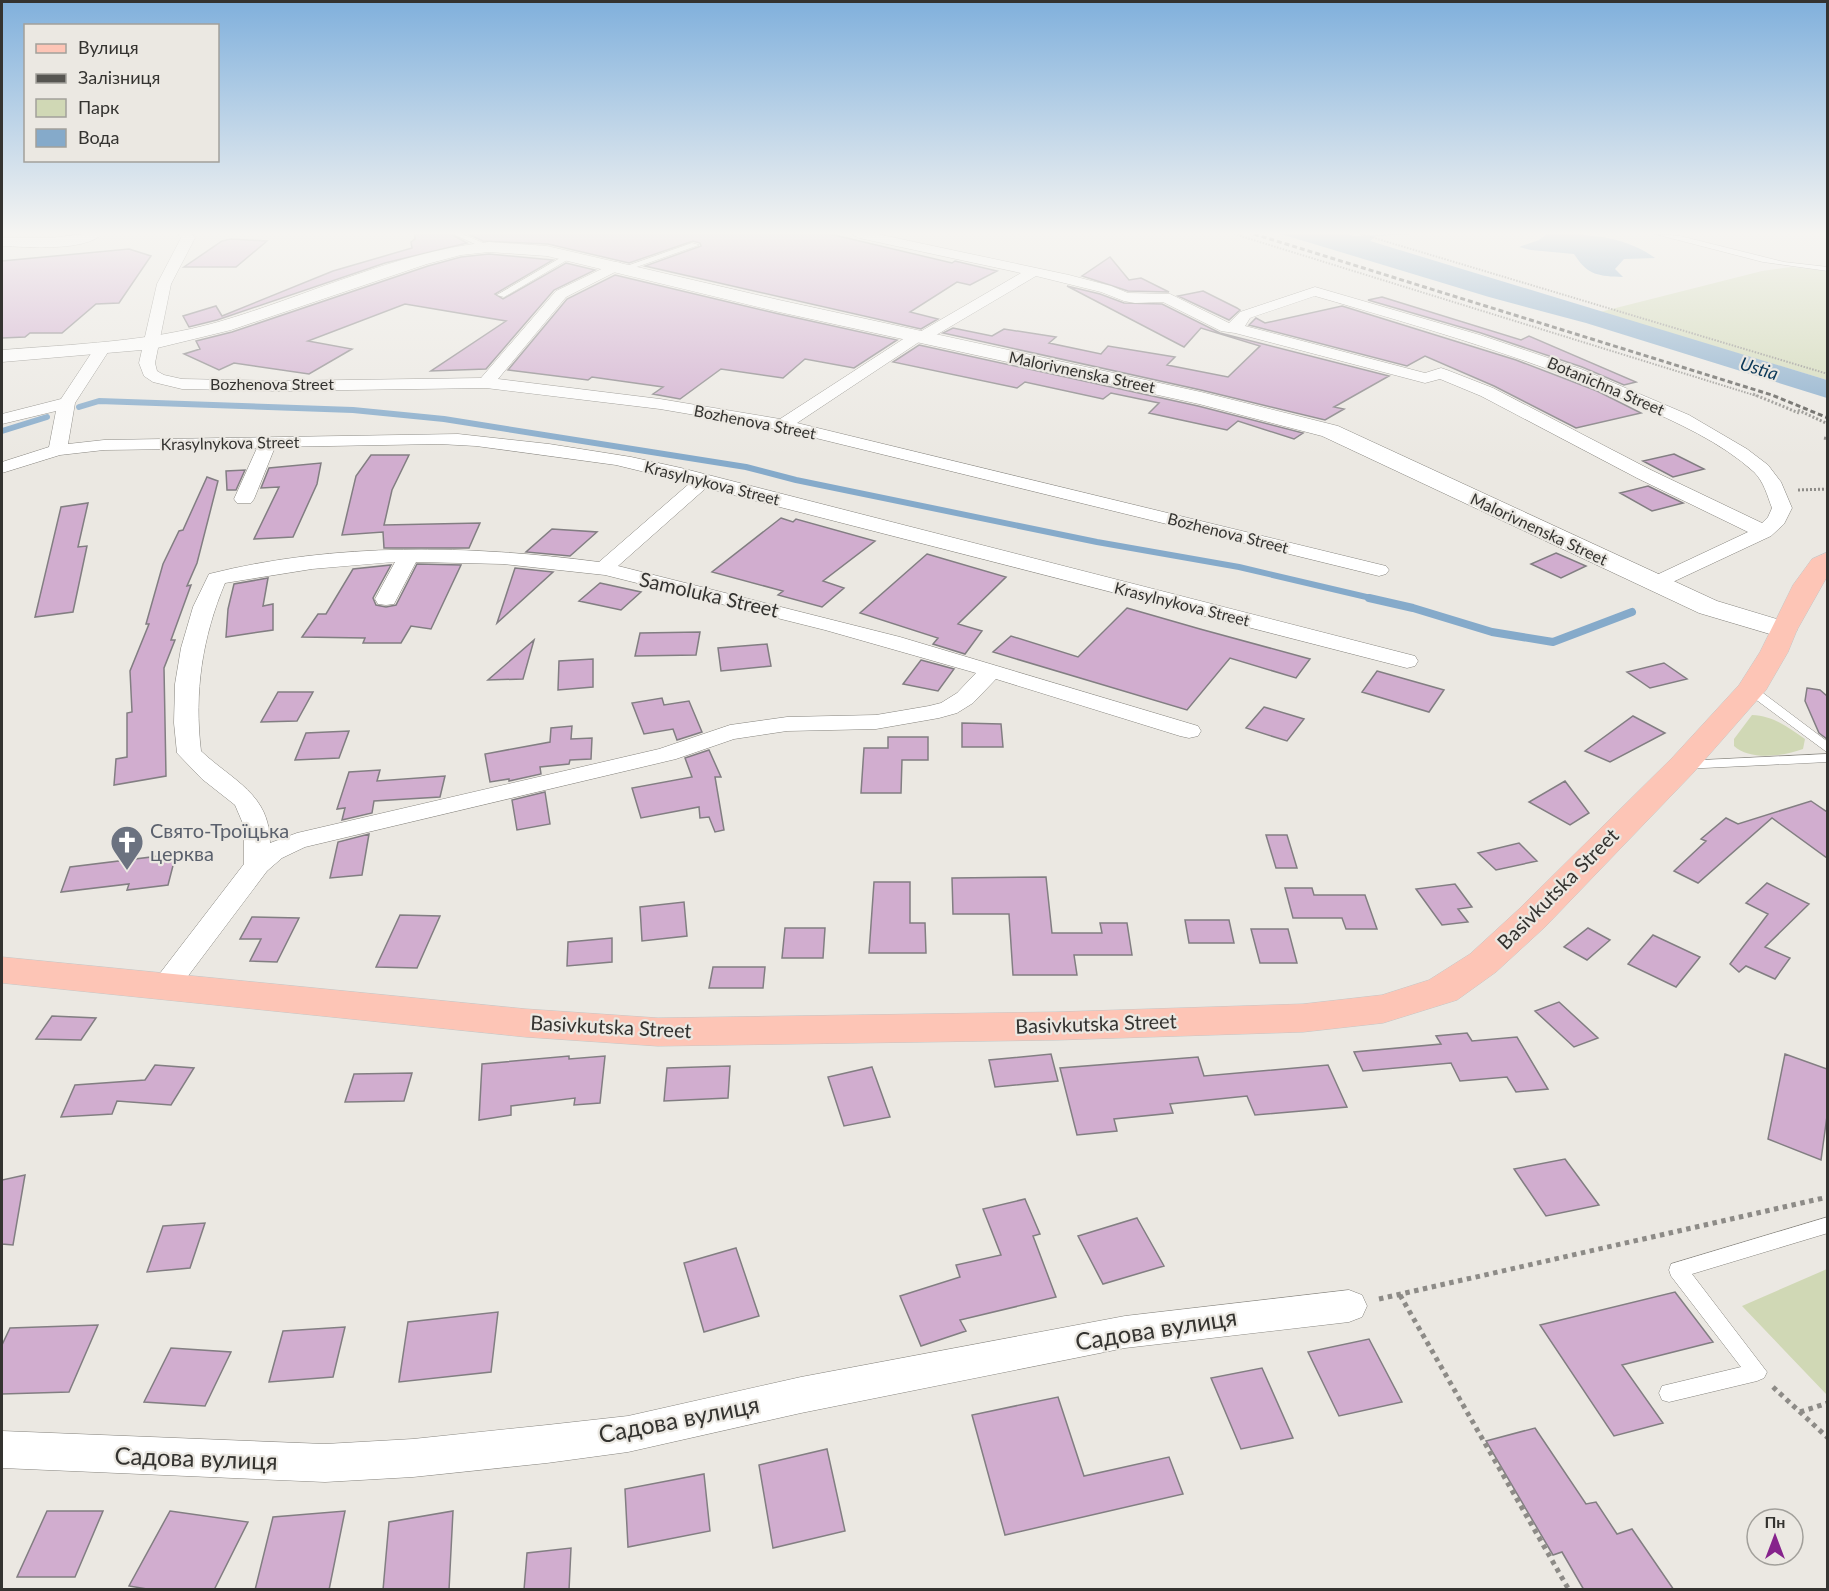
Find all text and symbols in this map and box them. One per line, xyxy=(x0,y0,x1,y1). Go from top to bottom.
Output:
legend xyxy=(24,24,219,162)
text: Вулиця xyxy=(78,36,139,58)
text: Залізниця xyxy=(78,66,160,88)
text: Парк xyxy=(78,96,120,118)
text: Вода xyxy=(78,126,119,148)
street label: Malorivnenska Street xyxy=(1007,347,1157,396)
street label: Botanichna Street xyxy=(1545,352,1668,419)
water label: Ustia xyxy=(1738,352,1781,384)
street label: Bozhenova Street xyxy=(210,374,334,393)
street label: Bozhenova Street xyxy=(693,400,818,443)
street label: Krasylnykova Street xyxy=(160,432,300,453)
street label: Krasylnykova Street xyxy=(642,457,782,509)
street label: Malorivnenska Street xyxy=(1468,488,1611,569)
street label: Bozhenova Street xyxy=(1166,508,1291,557)
street label: Samoluka Street xyxy=(637,566,781,622)
street label: Krasylnykova Street xyxy=(1112,578,1252,630)
place label: Свято-Троїцька церква xyxy=(150,818,289,865)
street label: Basivkutska Street xyxy=(1492,823,1623,954)
church icon: Свято-Троїцька церква xyxy=(109,824,145,871)
street label: Basivkutska Street xyxy=(1015,1008,1177,1038)
street label: Basivkutska Street xyxy=(530,1010,692,1042)
street label: Садова вулиця xyxy=(1073,1301,1239,1356)
street label: Садова вулиця xyxy=(596,1389,762,1448)
street label: Садова вулиця xyxy=(114,1440,278,1475)
north arrow xyxy=(1745,1507,1805,1567)
text: Пн xyxy=(1765,1512,1785,1531)

